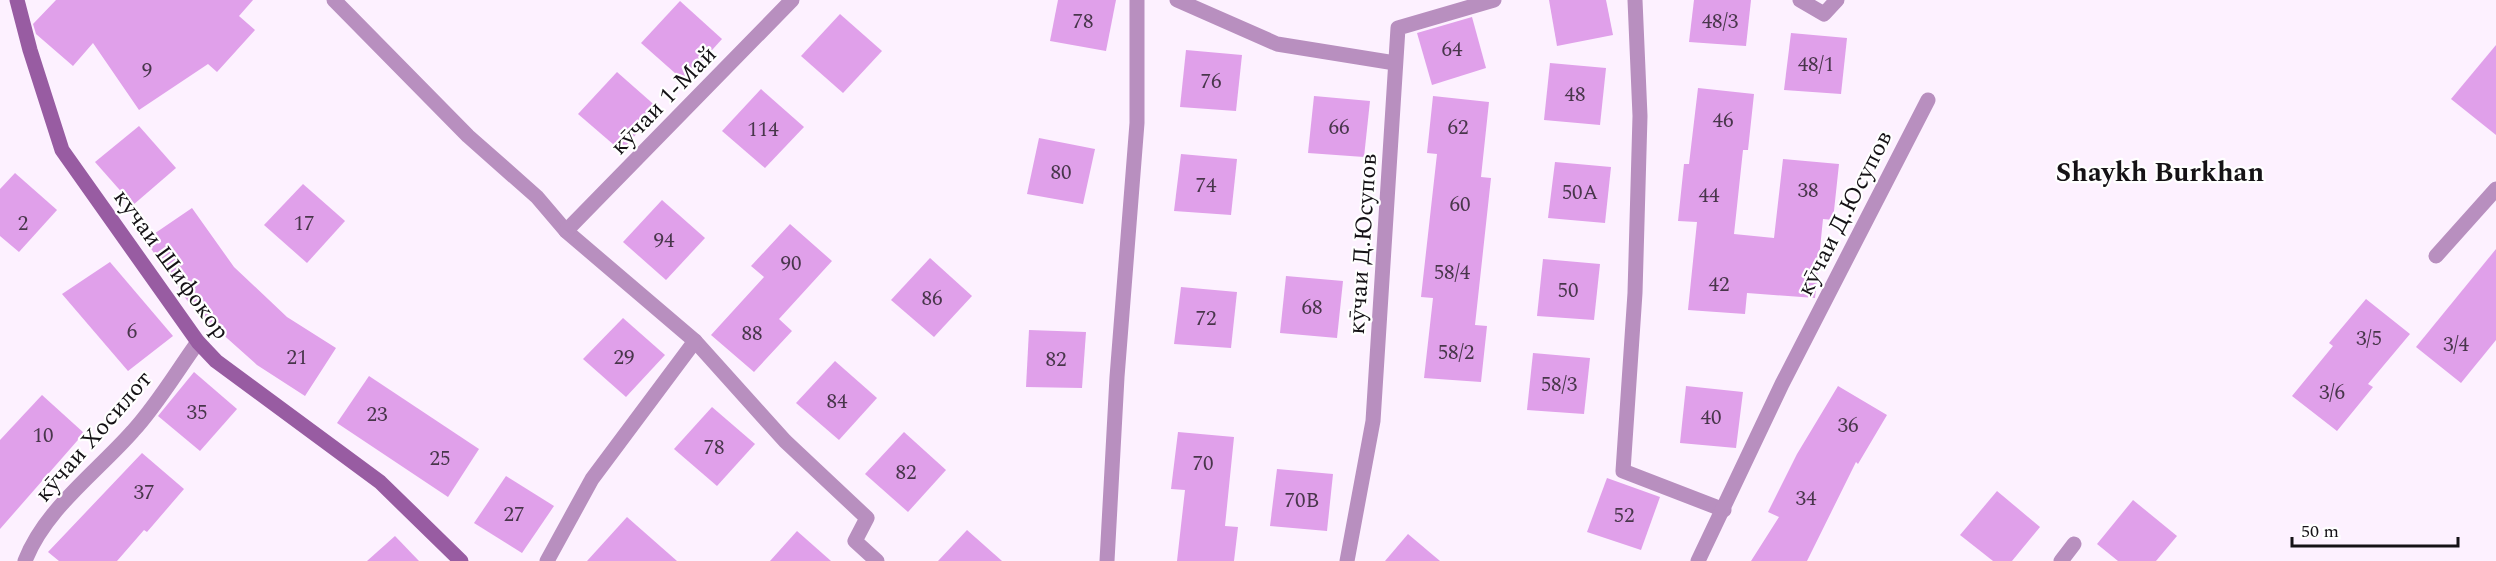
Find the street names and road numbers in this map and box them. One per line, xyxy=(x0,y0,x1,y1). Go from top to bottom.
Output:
street label: кӯчаи 1-Май xyxy=(602,38,725,164)
street label: кӯчаи Д.Юсупов xyxy=(1788,125,1902,302)
street label: кӯчаи Д.Юсупов xyxy=(1339,152,1387,336)
street label: кучаи Шифокор xyxy=(104,182,238,347)
street label: кӯчаи Хосилот xyxy=(26,363,161,510)

